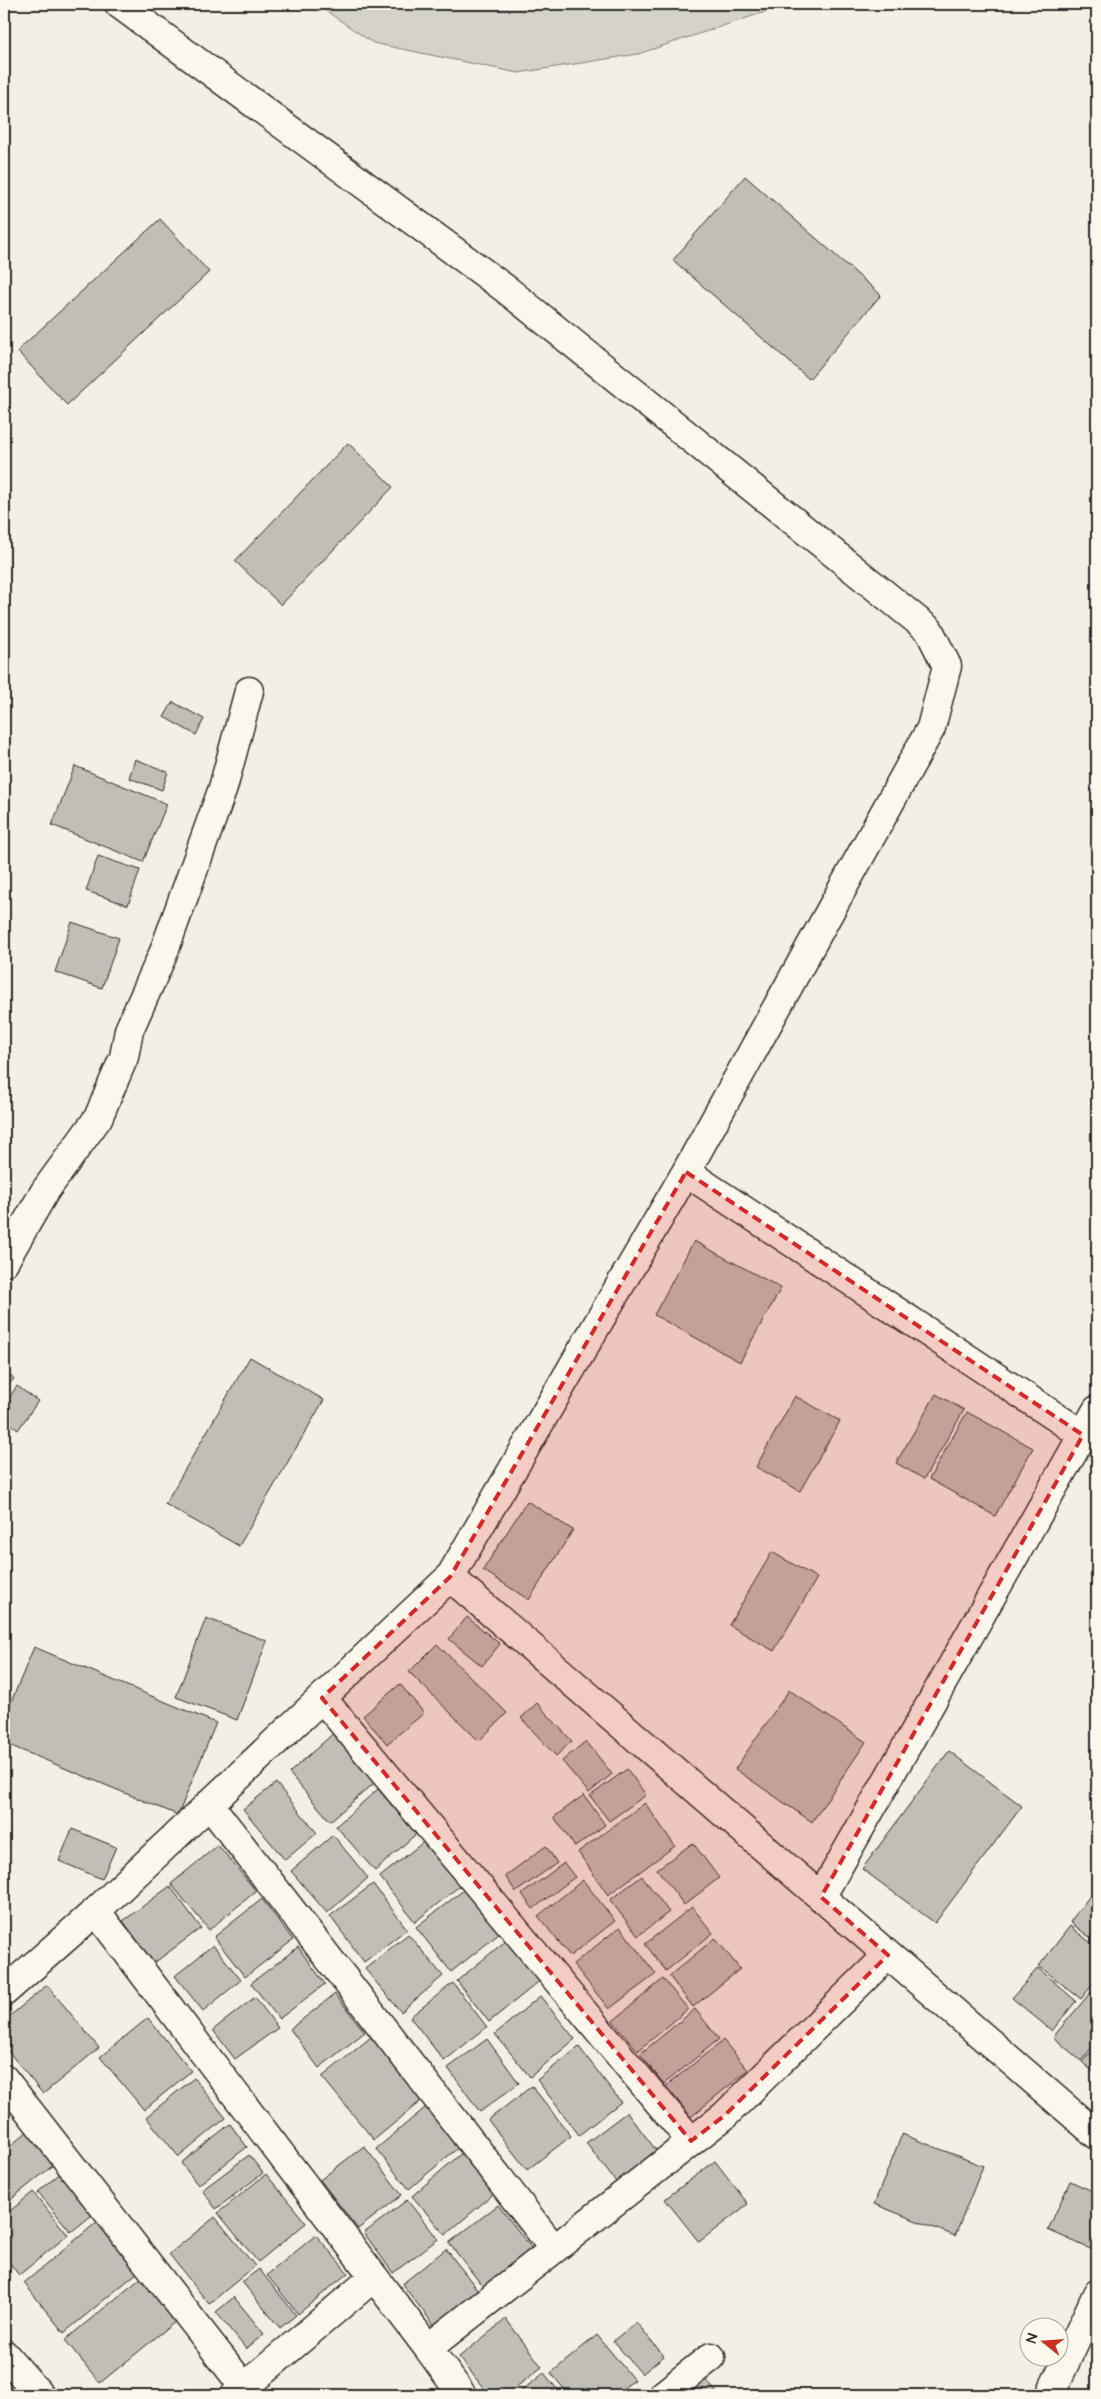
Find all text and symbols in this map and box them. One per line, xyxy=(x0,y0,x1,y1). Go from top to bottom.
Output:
north arrow xyxy=(1018,2316,1068,2366)
text: N xyxy=(1022,2331,1043,2346)

